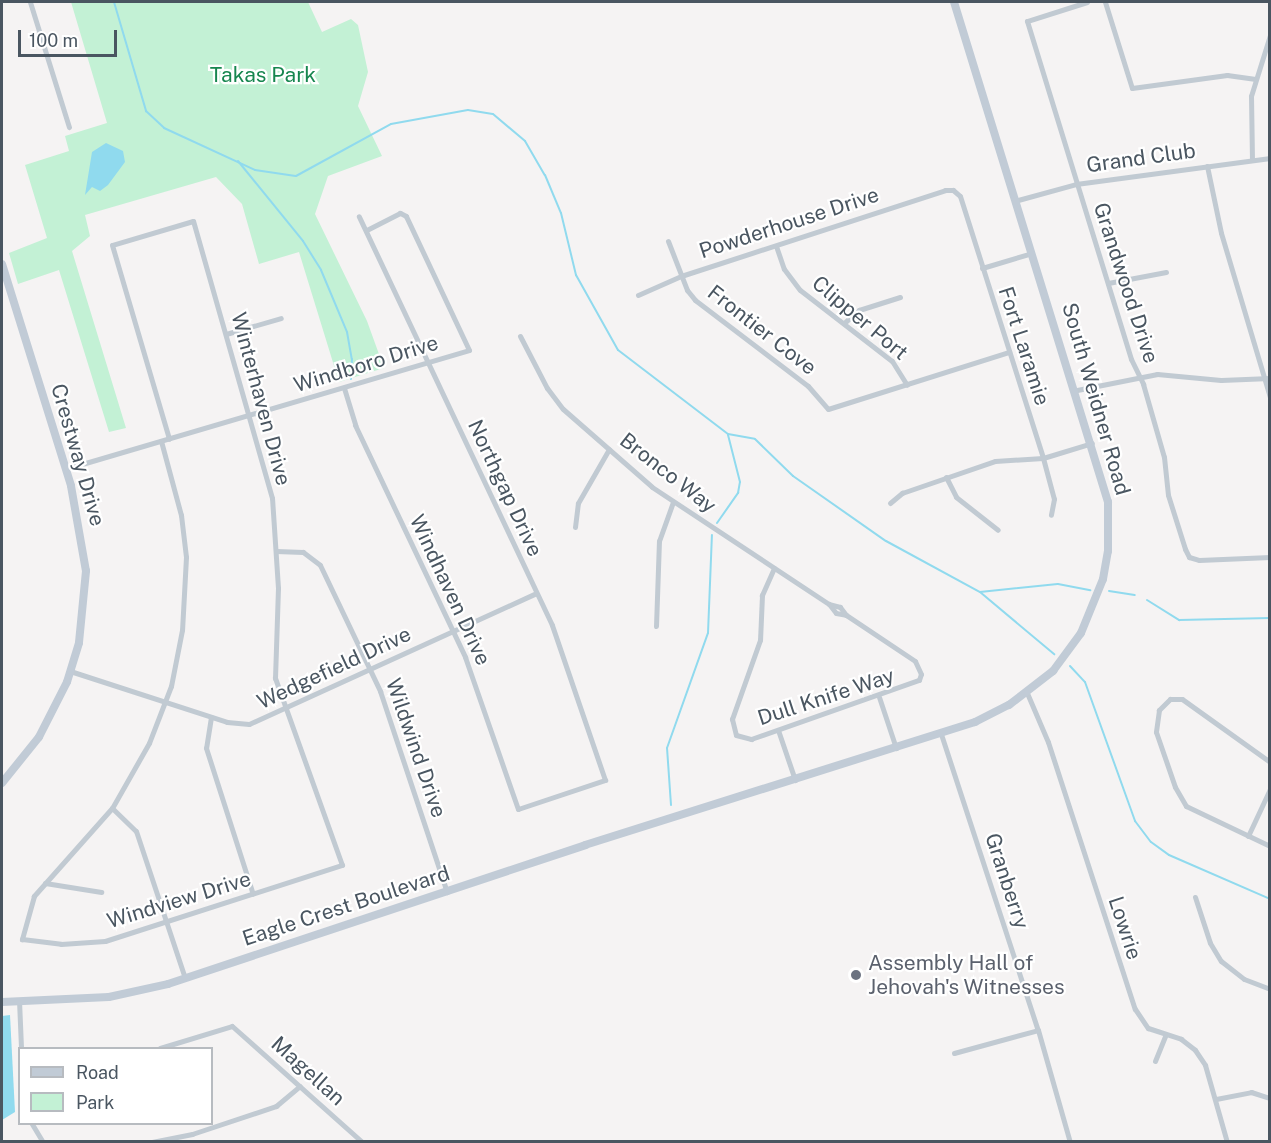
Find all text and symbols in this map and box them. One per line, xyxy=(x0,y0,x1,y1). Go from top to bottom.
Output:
scale bar xyxy=(21,18,120,56)
text: 100 m xyxy=(29,30,78,51)
park label: Takas Park xyxy=(210,62,316,88)
street label: Grand Club xyxy=(1085,138,1197,178)
street label: Powderhouse Drive xyxy=(696,182,882,264)
street label: Grandwood Drive xyxy=(1088,200,1164,366)
street label: Clipper Port xyxy=(807,271,913,365)
street label: Frontier Cove xyxy=(703,280,821,380)
street label: Fort Laramie xyxy=(993,283,1055,409)
street label: South Weidner Road xyxy=(1056,300,1136,498)
street label: Winterhaven Drive xyxy=(226,310,296,488)
street label: Windboro Drive xyxy=(291,330,441,398)
street label: Crestway Drive xyxy=(46,381,110,529)
street label: Northgap Drive xyxy=(462,416,548,560)
street label: Bronco Way xyxy=(615,427,721,519)
street label: Windhaven Drive xyxy=(404,511,496,669)
street label: Wedgefield Drive xyxy=(253,621,415,715)
street label: Dull Knife Way xyxy=(754,663,898,731)
street label: Wildwind Drive xyxy=(380,675,452,821)
street label: Granberry xyxy=(980,830,1034,932)
street label: Eagle Crest Boulevard xyxy=(239,861,453,951)
street label: Windview Drive xyxy=(104,866,254,934)
street label: Lowrie xyxy=(1103,893,1147,963)
place label: Assembly Hall of Jehovah's Witnesses xyxy=(868,950,1065,1000)
marker: Assembly Hall of Jehovah's Witnesses xyxy=(849,968,863,982)
street label: Magellan xyxy=(266,1031,350,1111)
legend xyxy=(18,1047,213,1125)
text: Road xyxy=(76,1062,119,1083)
text: Park xyxy=(76,1092,114,1113)

